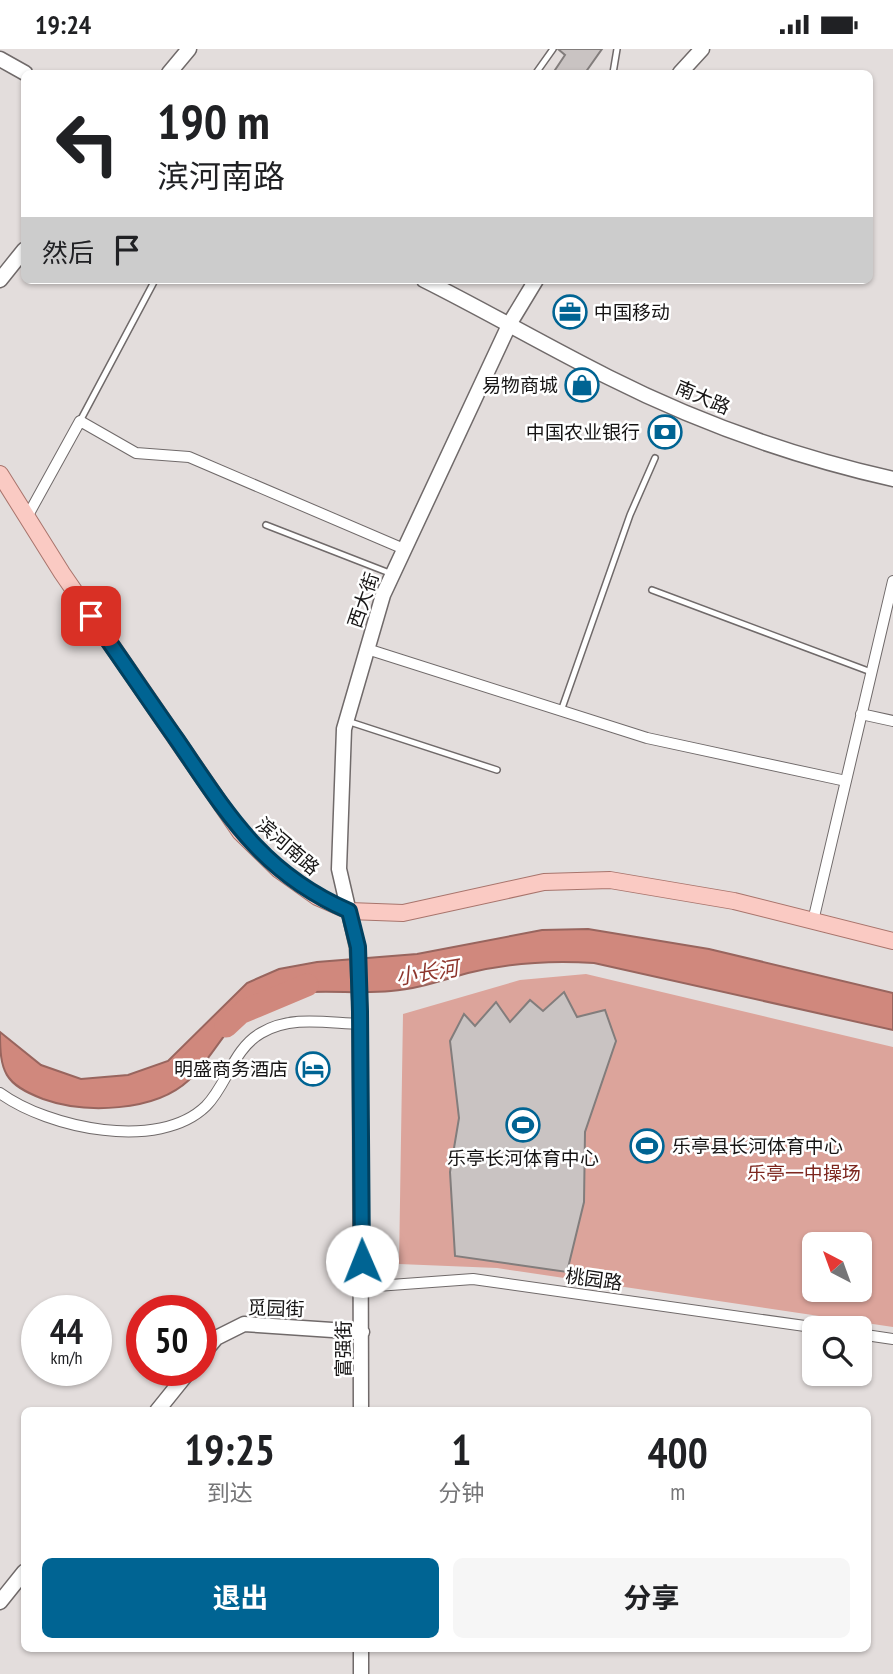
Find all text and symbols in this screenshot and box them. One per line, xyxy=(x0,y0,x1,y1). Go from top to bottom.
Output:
text: 19:24 xyxy=(35,8,91,41)
text: 190 m xyxy=(157,89,270,153)
icon: left xyxy=(42,98,133,189)
text: 滨河南路 xyxy=(157,155,285,197)
icon: arrive xyxy=(108,231,146,269)
text: 然后 xyxy=(42,236,94,269)
office icon: 中国移动 xyxy=(551,293,589,331)
place label: 中国移动 xyxy=(594,300,670,324)
shop icon: 易物商城 xyxy=(563,366,601,404)
place label: 易物商城 xyxy=(482,373,558,397)
street label: 南大路 xyxy=(672,375,734,419)
bank icon: 中国农业银行 xyxy=(646,413,684,451)
place label: 中国农业银行 xyxy=(526,420,640,444)
street label: 西大街 xyxy=(342,569,384,631)
pin xyxy=(61,586,121,646)
icon: arrive xyxy=(72,597,110,635)
street label: 滨河南路 xyxy=(251,812,325,880)
water label: 小长河 xyxy=(394,954,464,991)
hotel icon: 明盛商务酒店 xyxy=(294,1050,332,1088)
place label: 明盛商务酒店 xyxy=(174,1057,288,1081)
sports icon: 乐亭长河体育中心 xyxy=(504,1106,542,1144)
sports icon: 乐亭县长河体育中心 xyxy=(628,1127,666,1165)
place label: 乐亭县长河体育中心 xyxy=(672,1134,843,1158)
place label: 乐亭长河体育中心 xyxy=(447,1146,599,1170)
park label: 乐亭一中操场 xyxy=(747,1161,861,1185)
position arrow xyxy=(325,1224,399,1298)
north arrow xyxy=(802,1232,872,1302)
map controls xyxy=(802,1232,872,1386)
street label: 桃园路 xyxy=(564,1263,624,1295)
speed limit sign: 50 xyxy=(126,1295,217,1386)
street label: 觅园街 xyxy=(247,1295,305,1321)
text: 44 xyxy=(50,1308,83,1354)
button: search xyxy=(802,1316,872,1386)
street label: 富强街 xyxy=(331,1320,355,1378)
text: km/h xyxy=(51,1346,82,1369)
text: 19:25 xyxy=(184,1422,275,1477)
text: 1 xyxy=(451,1422,471,1477)
text: 400 xyxy=(648,1425,708,1480)
text: m xyxy=(670,1477,685,1506)
text: 到达 xyxy=(207,1478,253,1507)
text: 分钟 xyxy=(438,1478,484,1507)
button: 退出 xyxy=(42,1558,439,1638)
button: 分享 xyxy=(453,1558,850,1638)

